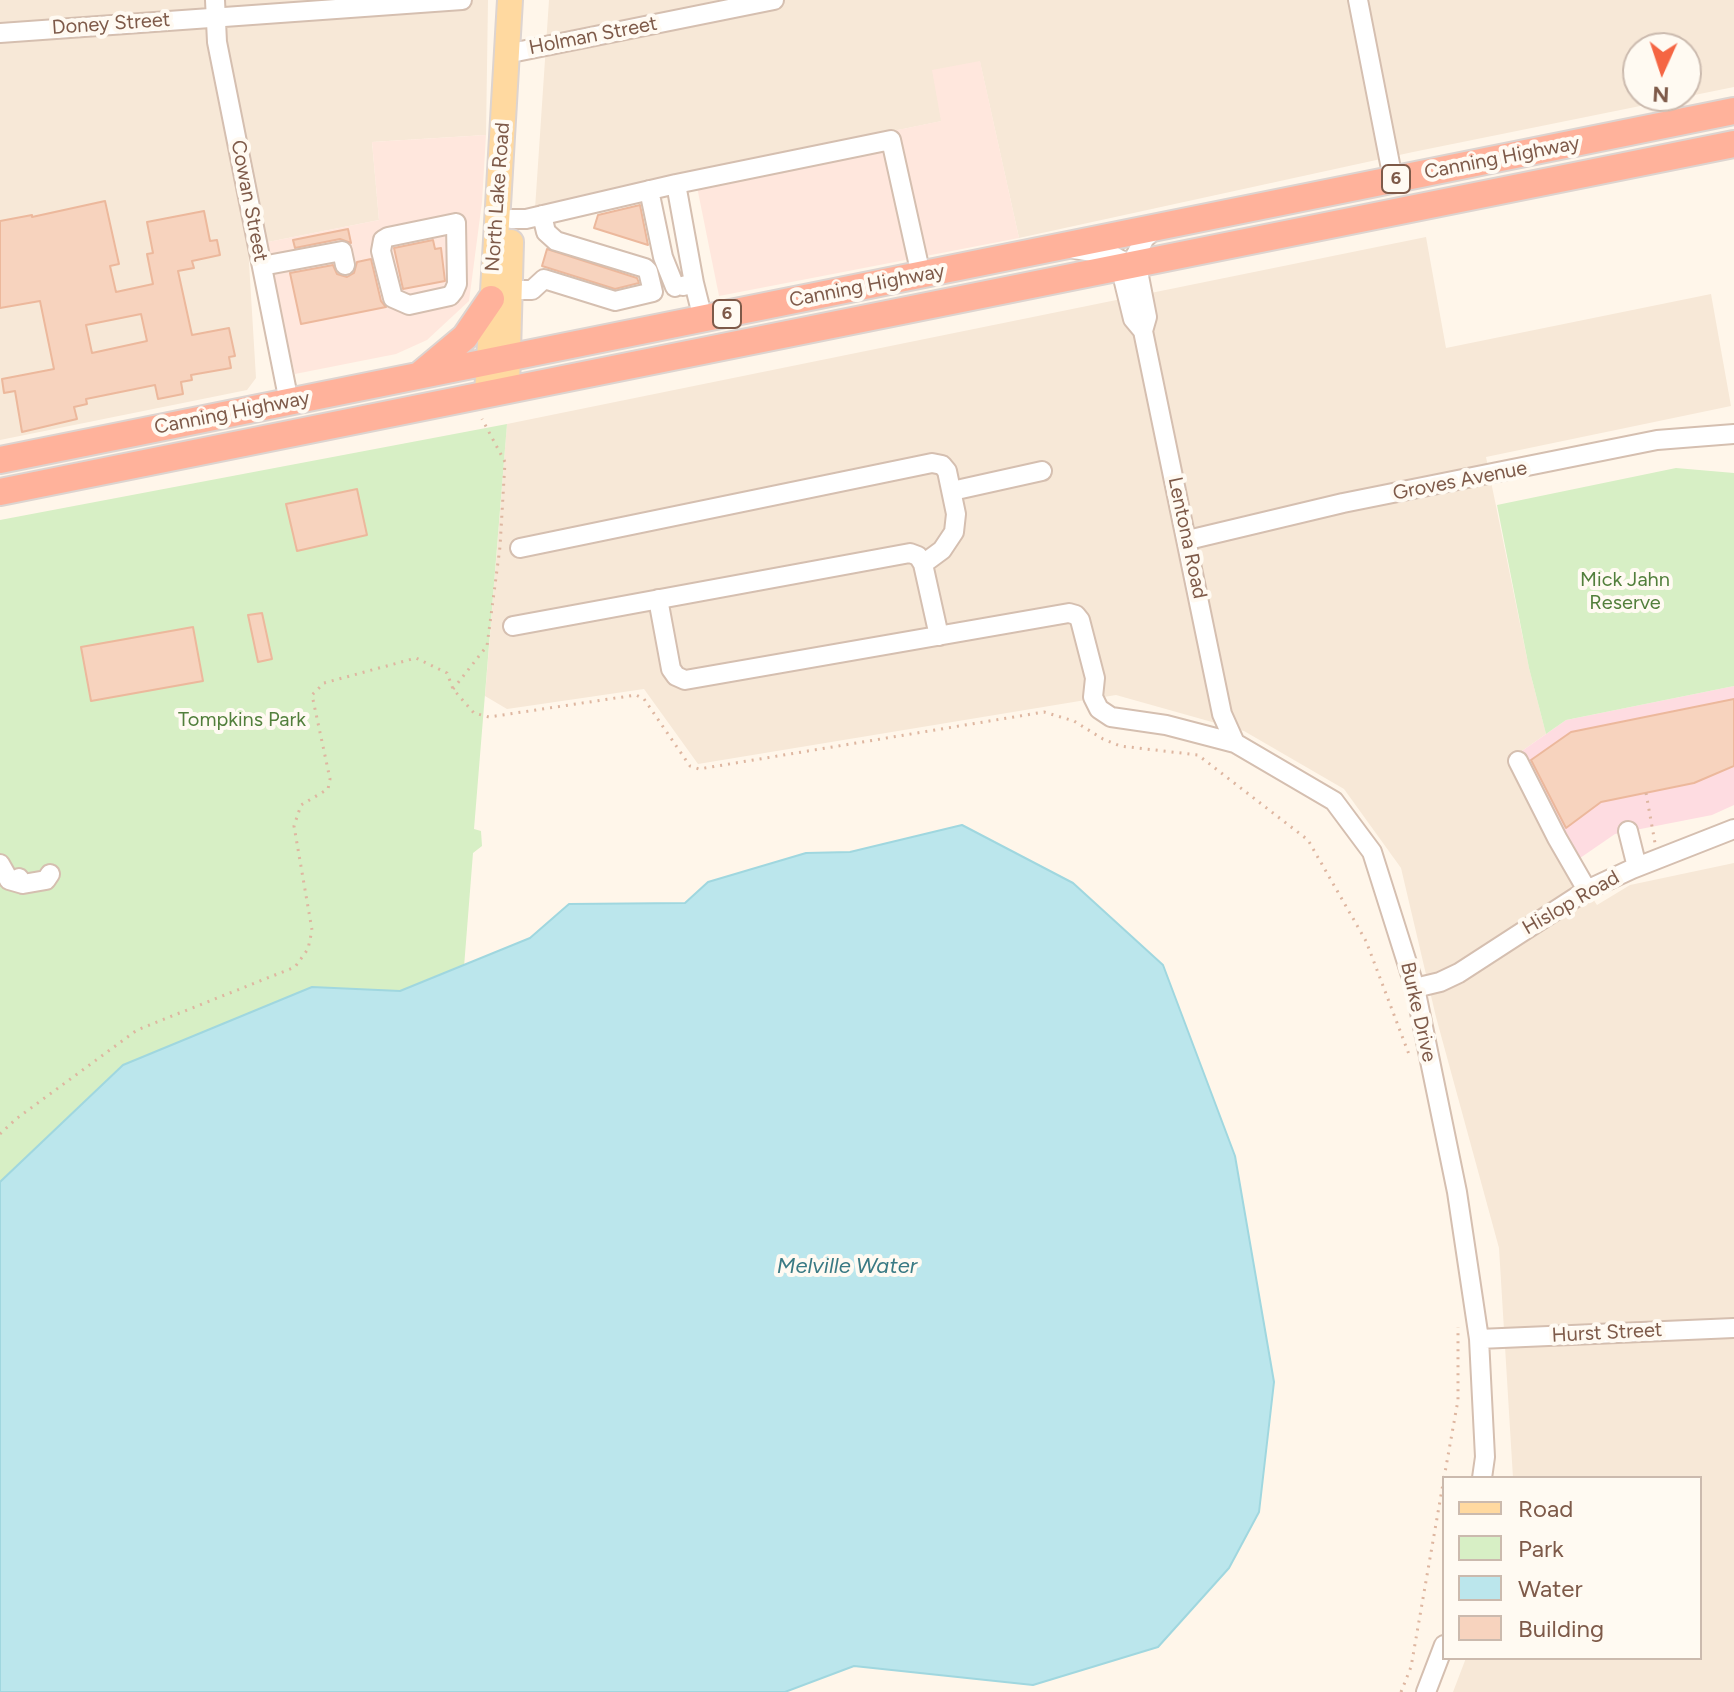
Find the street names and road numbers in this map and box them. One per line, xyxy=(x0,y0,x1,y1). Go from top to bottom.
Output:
street label: Doney Street xyxy=(51,8,171,40)
street label: Holman Street xyxy=(527,12,659,60)
street label: North Lake Road xyxy=(481,122,515,272)
street label: Canning Highway xyxy=(1422,131,1582,185)
street label: Cowan Street xyxy=(225,138,273,264)
road number: 6 xyxy=(1382,165,1410,193)
street label: Canning Highway xyxy=(787,259,947,313)
road number: 6 xyxy=(713,300,741,328)
street label: Canning Highway xyxy=(152,386,312,440)
street label: Groves Avenue xyxy=(1391,456,1529,506)
street label: Lentona Road xyxy=(1162,475,1212,601)
street label: Hislop Road xyxy=(1518,866,1624,940)
street label: Burke Drive xyxy=(1395,960,1441,1064)
street label: Hurst Street xyxy=(1551,1318,1663,1348)

